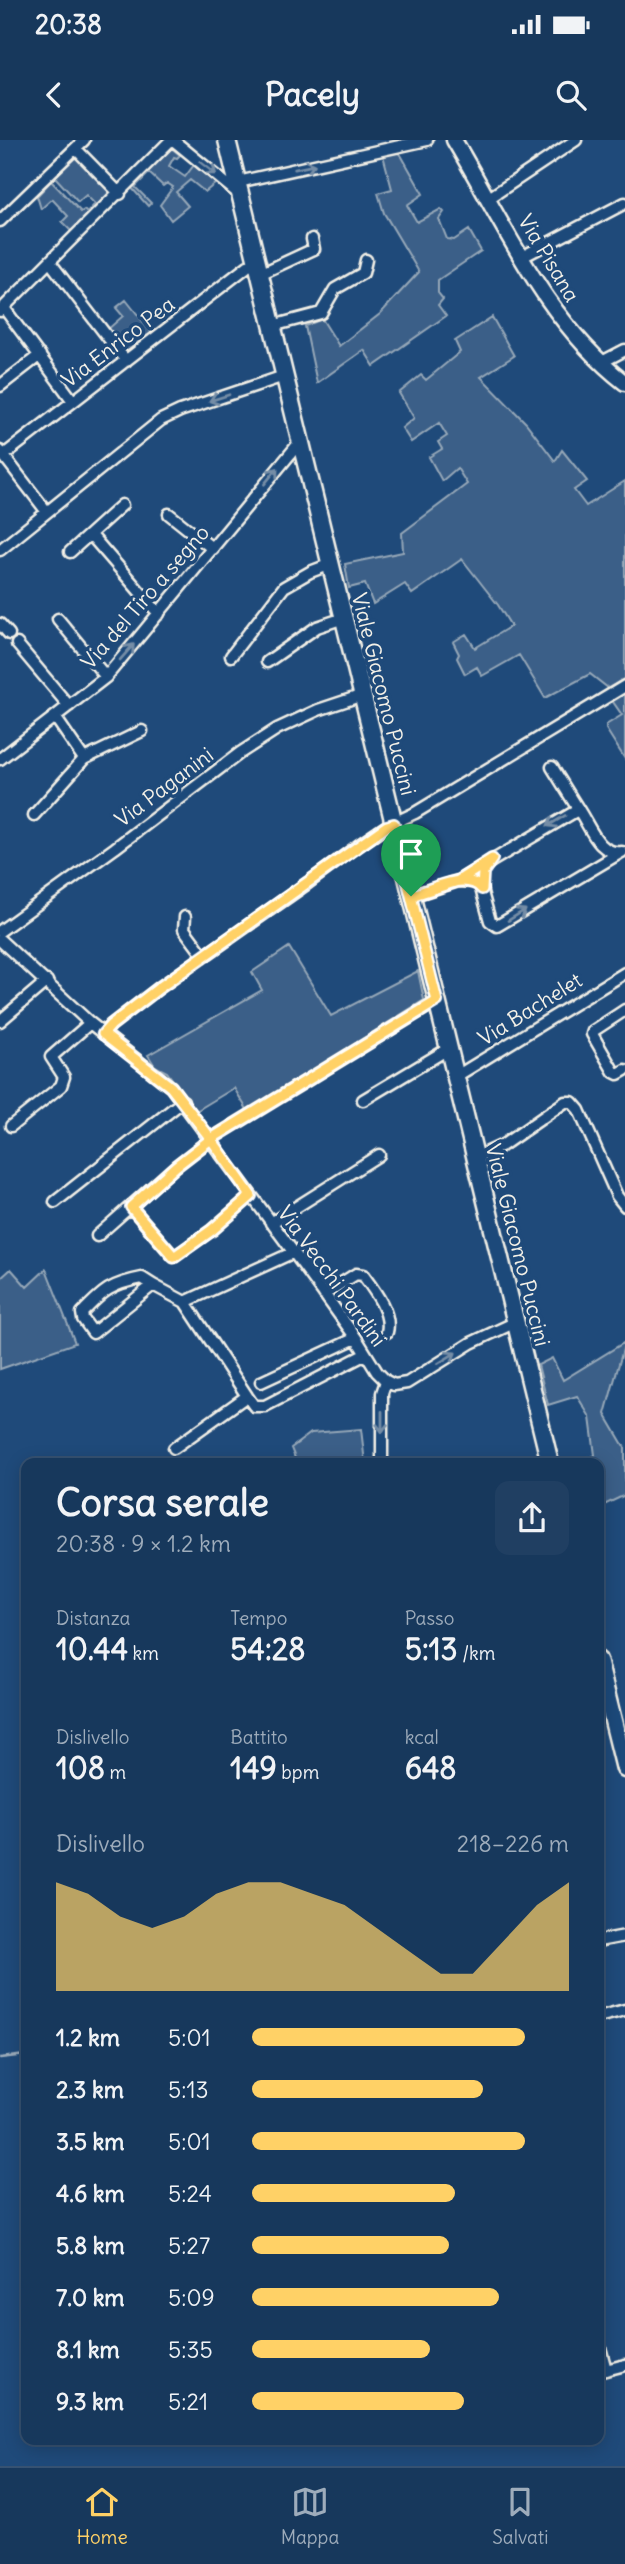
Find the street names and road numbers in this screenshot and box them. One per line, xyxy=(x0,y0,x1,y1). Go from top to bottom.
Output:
street label: Via Pisana xyxy=(512,209,586,307)
street label: Via Enrico Pea xyxy=(56,291,180,393)
street label: Via del Tiro a segno xyxy=(75,519,215,675)
street label: Viale Giacomo Puccini xyxy=(346,590,422,798)
street label: Via Paganini xyxy=(109,741,219,833)
street label: Via Bachelet xyxy=(473,966,587,1052)
street label: Viale Giacomo Puccini xyxy=(480,1141,556,1349)
street label: Via Vecchi Pardini xyxy=(272,1200,392,1352)

